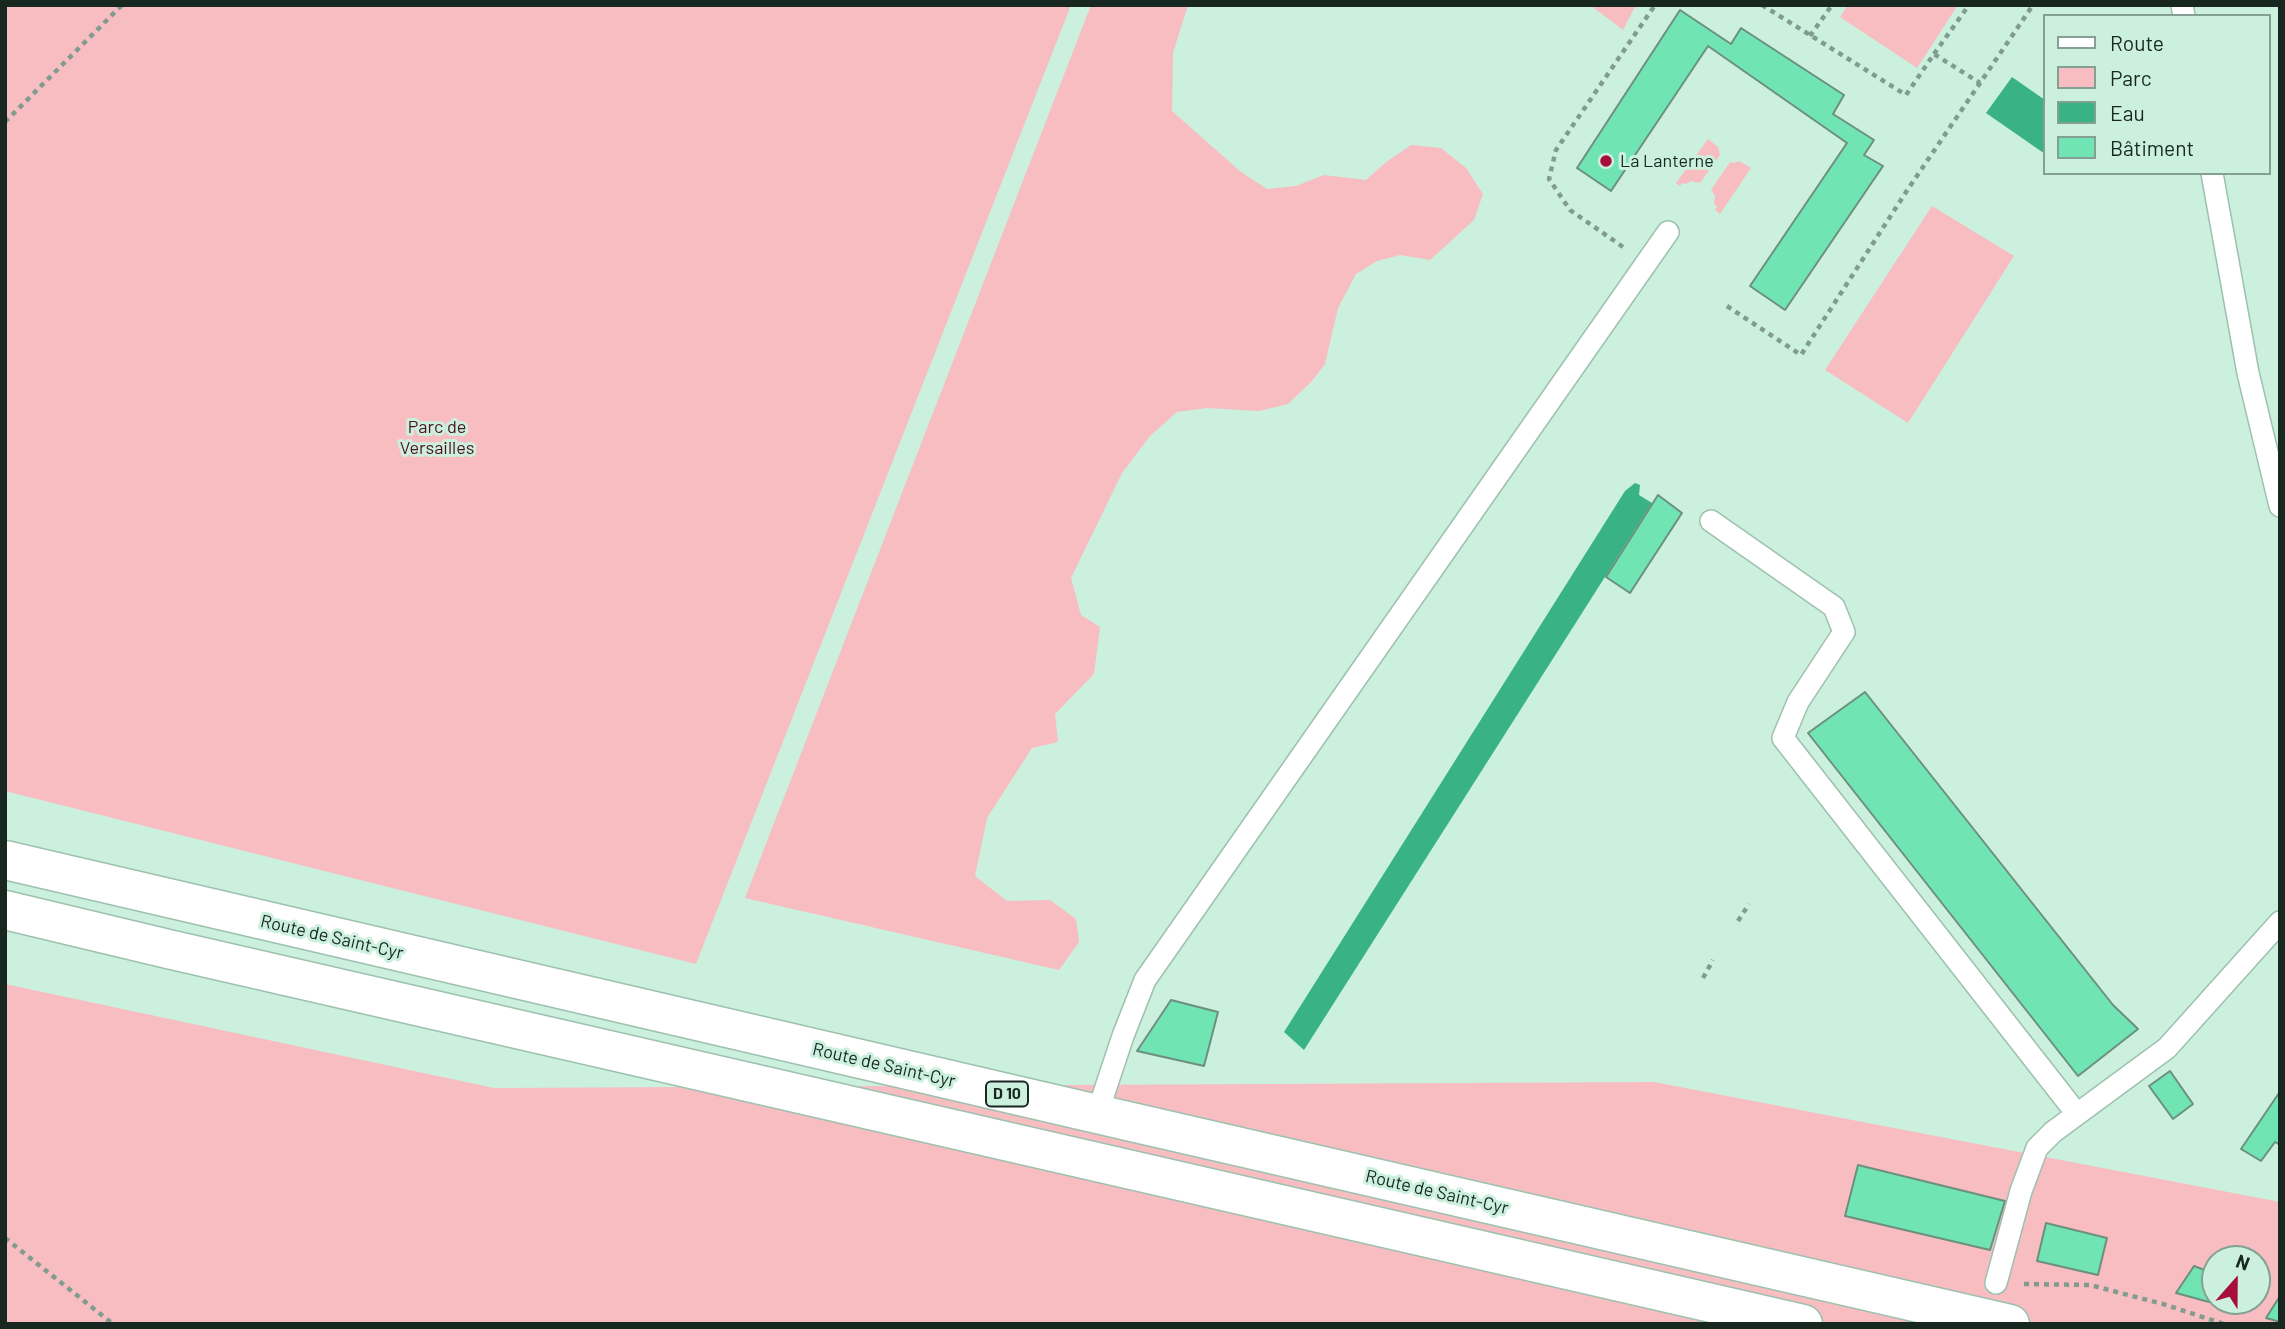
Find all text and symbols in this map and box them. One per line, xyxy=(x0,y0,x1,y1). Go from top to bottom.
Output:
legend xyxy=(2044,14,2271,175)
text: Route xyxy=(2110,30,2164,55)
text: Parc xyxy=(2110,65,2152,90)
text: Eau xyxy=(2110,100,2145,125)
text: Bâtiment xyxy=(2110,135,2194,160)
place label: La Lanterne xyxy=(1620,150,1714,172)
marker: La Lanterne xyxy=(1598,153,1614,169)
park label: Parc de Versailles xyxy=(400,416,474,458)
street label: Route de Saint-Cyr xyxy=(258,910,406,964)
street label: Route de Saint-Cyr xyxy=(810,1038,958,1092)
road number: D 10 xyxy=(986,1082,1028,1106)
street label: Route de Saint-Cyr xyxy=(1363,1165,1511,1219)
north arrow xyxy=(2201,1245,2271,1315)
text: N xyxy=(2233,1249,2253,1275)

